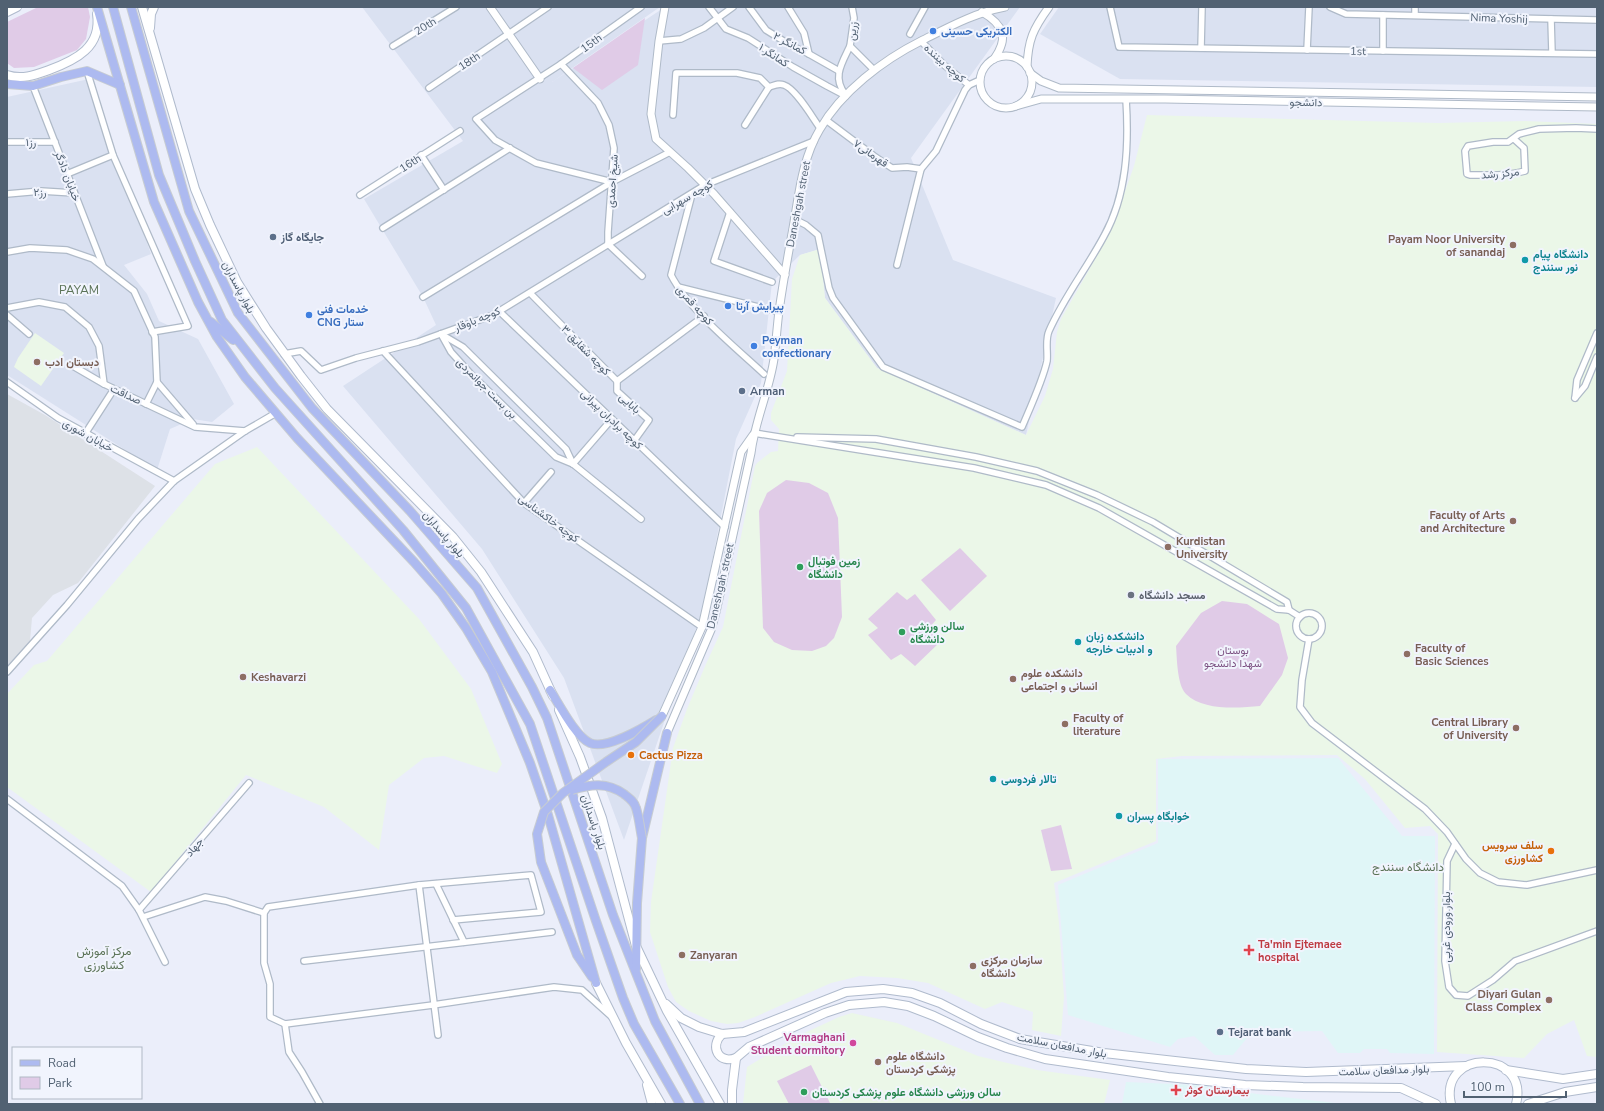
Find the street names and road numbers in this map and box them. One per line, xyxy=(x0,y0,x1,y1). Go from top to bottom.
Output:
street label: Nima Yoshij xyxy=(1470,10,1528,27)
street label: 20th xyxy=(411,14,439,39)
street label: زرین xyxy=(844,21,861,41)
street label: کمانگر ۲ xyxy=(770,28,809,58)
street label: 15th xyxy=(577,30,605,56)
street label: کمانگر ۱ xyxy=(756,40,792,71)
street label: کوچه بیننده xyxy=(921,41,969,86)
street label: 1st xyxy=(1350,44,1366,59)
street label: 18th xyxy=(455,49,483,74)
street label: دانشجو xyxy=(1290,95,1322,110)
street label: رز۱ xyxy=(26,135,37,150)
street label: قهرمانی۷ xyxy=(850,136,891,171)
street label: خیابان دادگر xyxy=(51,148,84,203)
street label: 16th xyxy=(396,151,424,176)
street label: شیخ احمدی xyxy=(603,154,622,208)
street label: Daneshgah street xyxy=(783,160,814,248)
street label: مرکز رشد xyxy=(1480,164,1520,183)
street label: کوچه سهرابی xyxy=(659,177,716,218)
street label: رز۲ xyxy=(33,185,47,200)
street label: بلوار پاسداران xyxy=(219,258,259,316)
street label: کوچه قمری xyxy=(673,282,717,329)
street label: کوچه باوقار xyxy=(451,303,503,336)
street label: کوچه شقایق ۳ xyxy=(558,322,614,379)
street label: بن بست جوانمردی xyxy=(453,355,520,422)
street label: صداقت xyxy=(108,381,144,408)
street label: کوچه برادران پیرانی xyxy=(577,386,646,453)
street label: بابایی xyxy=(616,390,644,417)
street label: خیابان شوری xyxy=(60,415,116,456)
street label: کوچه خاکشناسی xyxy=(515,491,582,546)
street label: بلوار پاسداران xyxy=(419,508,468,561)
street label: Daneshgah street xyxy=(703,542,738,630)
street label: بلوار پاسداران xyxy=(578,793,609,852)
street label: جهاد xyxy=(182,834,207,860)
street label: بلوار ورودی غربی xyxy=(1439,891,1454,963)
street label: بلوار مدافعان سلامت xyxy=(1016,1029,1108,1062)
street label: بلوار مدافعان سلامت xyxy=(1338,1061,1430,1080)

